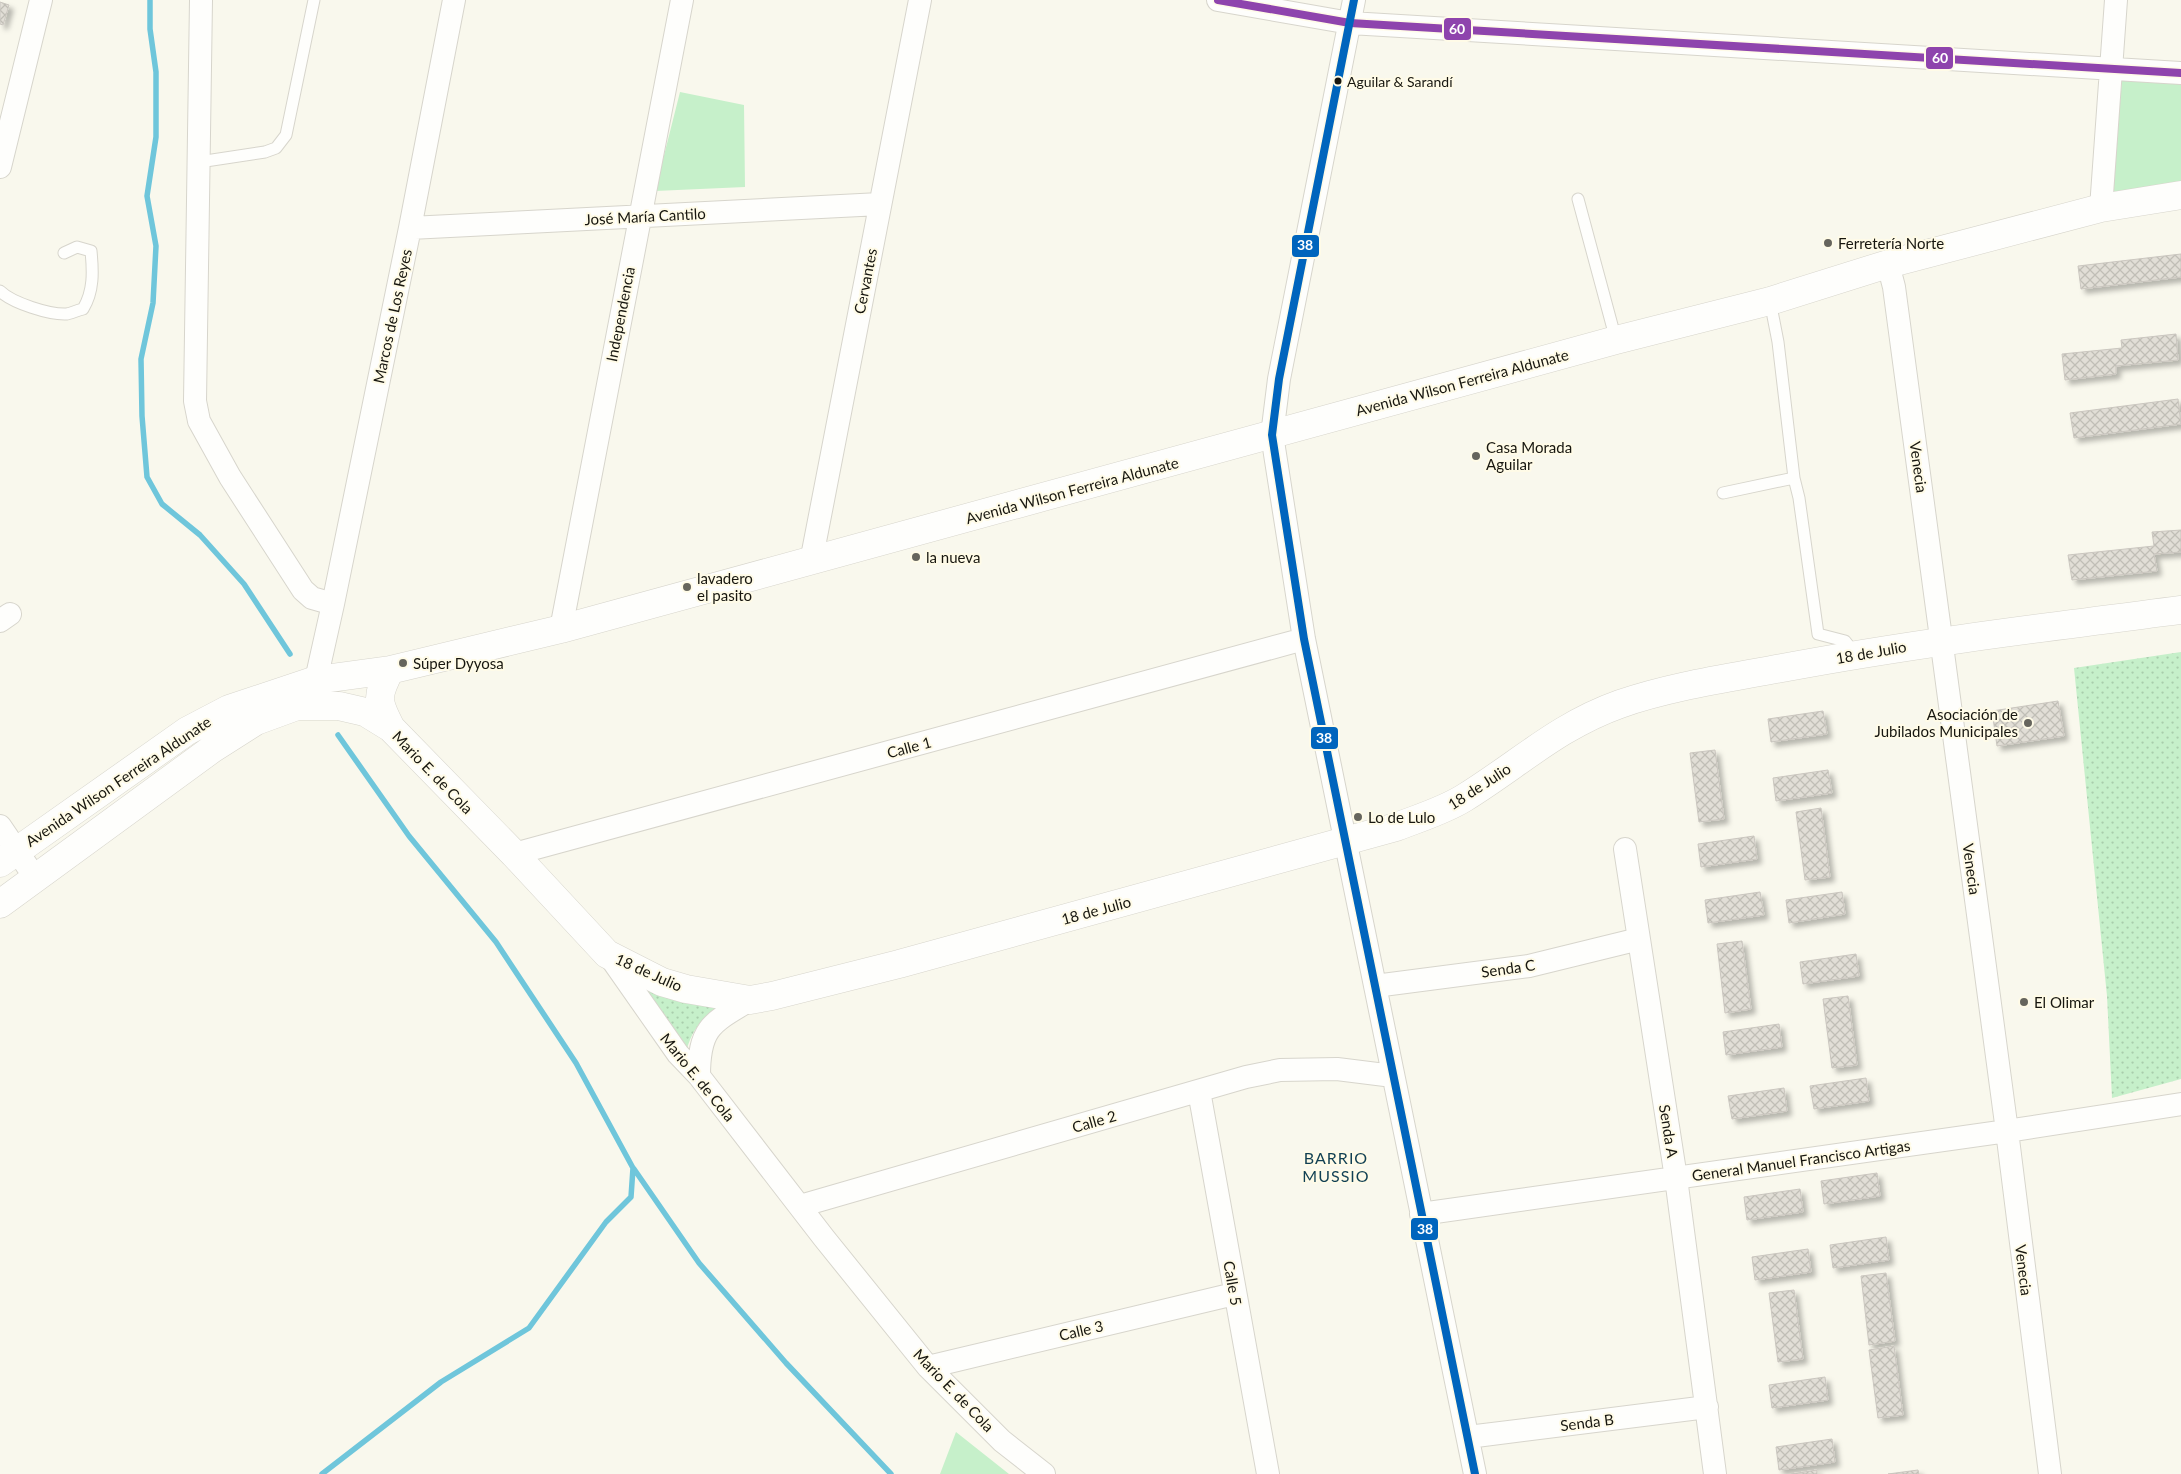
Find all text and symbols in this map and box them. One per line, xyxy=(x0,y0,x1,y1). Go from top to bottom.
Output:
line badge: 60 xyxy=(1443,17,1472,41)
text: 60 xyxy=(1449,20,1465,37)
line badge: 60 xyxy=(1925,46,1954,70)
text: 60 xyxy=(1932,49,1948,66)
place label: Aguilar & Sarandí xyxy=(1347,73,1453,90)
marker: Aguilar & Sarandí xyxy=(1333,76,1343,86)
street label: José María Cantilo xyxy=(584,204,706,228)
line badge: 38 xyxy=(1291,234,1320,258)
place label: Ferretería Norte xyxy=(1838,234,1944,252)
text: 38 xyxy=(1297,236,1313,253)
marker: Ferretería Norte xyxy=(1822,237,1834,249)
street label: Marcos de Los Reyes xyxy=(369,247,415,385)
street label: Cervantes xyxy=(850,247,880,315)
street label: Independencia xyxy=(602,265,638,363)
street label: Avenida Wilson Ferreira Aldunate xyxy=(1354,345,1571,419)
place label: Casa Morada Aguilar xyxy=(1486,438,1572,473)
street label: Venecia xyxy=(1907,440,1931,494)
marker: Casa Morada Aguilar xyxy=(1470,450,1482,462)
street label: Avenida Wilson Ferreira Aldunate xyxy=(964,453,1181,527)
place label: la nueva xyxy=(926,548,980,566)
marker: la nueva xyxy=(910,551,922,563)
place label: lavadero el pasito xyxy=(697,569,753,604)
marker: lavadero el pasito xyxy=(681,581,693,593)
street label: 18 de Julio xyxy=(1834,637,1908,667)
place label: Súper Dyyosa xyxy=(413,654,504,672)
marker: Súper Dyyosa xyxy=(397,657,409,669)
place label: Asociación de Jubilados Municipales xyxy=(1875,705,2018,740)
street label: Avenida Wilson Ferreira Aldunate xyxy=(22,712,214,850)
marker: Asociación de Jubilados Municipales xyxy=(2022,717,2034,729)
line badge: 38 xyxy=(1310,726,1339,750)
street label: Mario E. de Cola xyxy=(389,727,477,817)
text: 38 xyxy=(1316,729,1332,746)
street label: Calle 1 xyxy=(885,732,933,762)
street label: 18 de Julio xyxy=(1444,759,1514,813)
place label: Lo de Lulo xyxy=(1368,808,1435,826)
marker: Lo de Lulo xyxy=(1352,811,1364,823)
street label: Venecia xyxy=(1960,842,1984,896)
street label: 18 de Julio xyxy=(1059,892,1133,928)
street label: 18 de Julio xyxy=(613,949,685,995)
street label: Senda C xyxy=(1480,955,1536,981)
place label: El Olimar xyxy=(2034,993,2095,1011)
marker: El Olimar xyxy=(2018,996,2030,1008)
street label: Mario E. de Cola xyxy=(657,1029,739,1125)
street label: Senda A xyxy=(1656,1103,1682,1160)
street label: Calle 2 xyxy=(1070,1106,1118,1136)
street label: General Manuel Francisco Artigas xyxy=(1691,1136,1911,1184)
district label: BARRIO MUSSIO xyxy=(1302,1148,1370,1185)
line badge: 38 xyxy=(1410,1217,1439,1241)
text: 38 xyxy=(1417,1220,1433,1237)
street label: Venecia xyxy=(2012,1243,2036,1297)
street label: Calle 5 xyxy=(1220,1259,1246,1307)
street label: Calle 3 xyxy=(1057,1316,1105,1344)
street label: Mario E. de Cola xyxy=(910,1345,998,1435)
street label: Senda B xyxy=(1559,1410,1615,1434)

